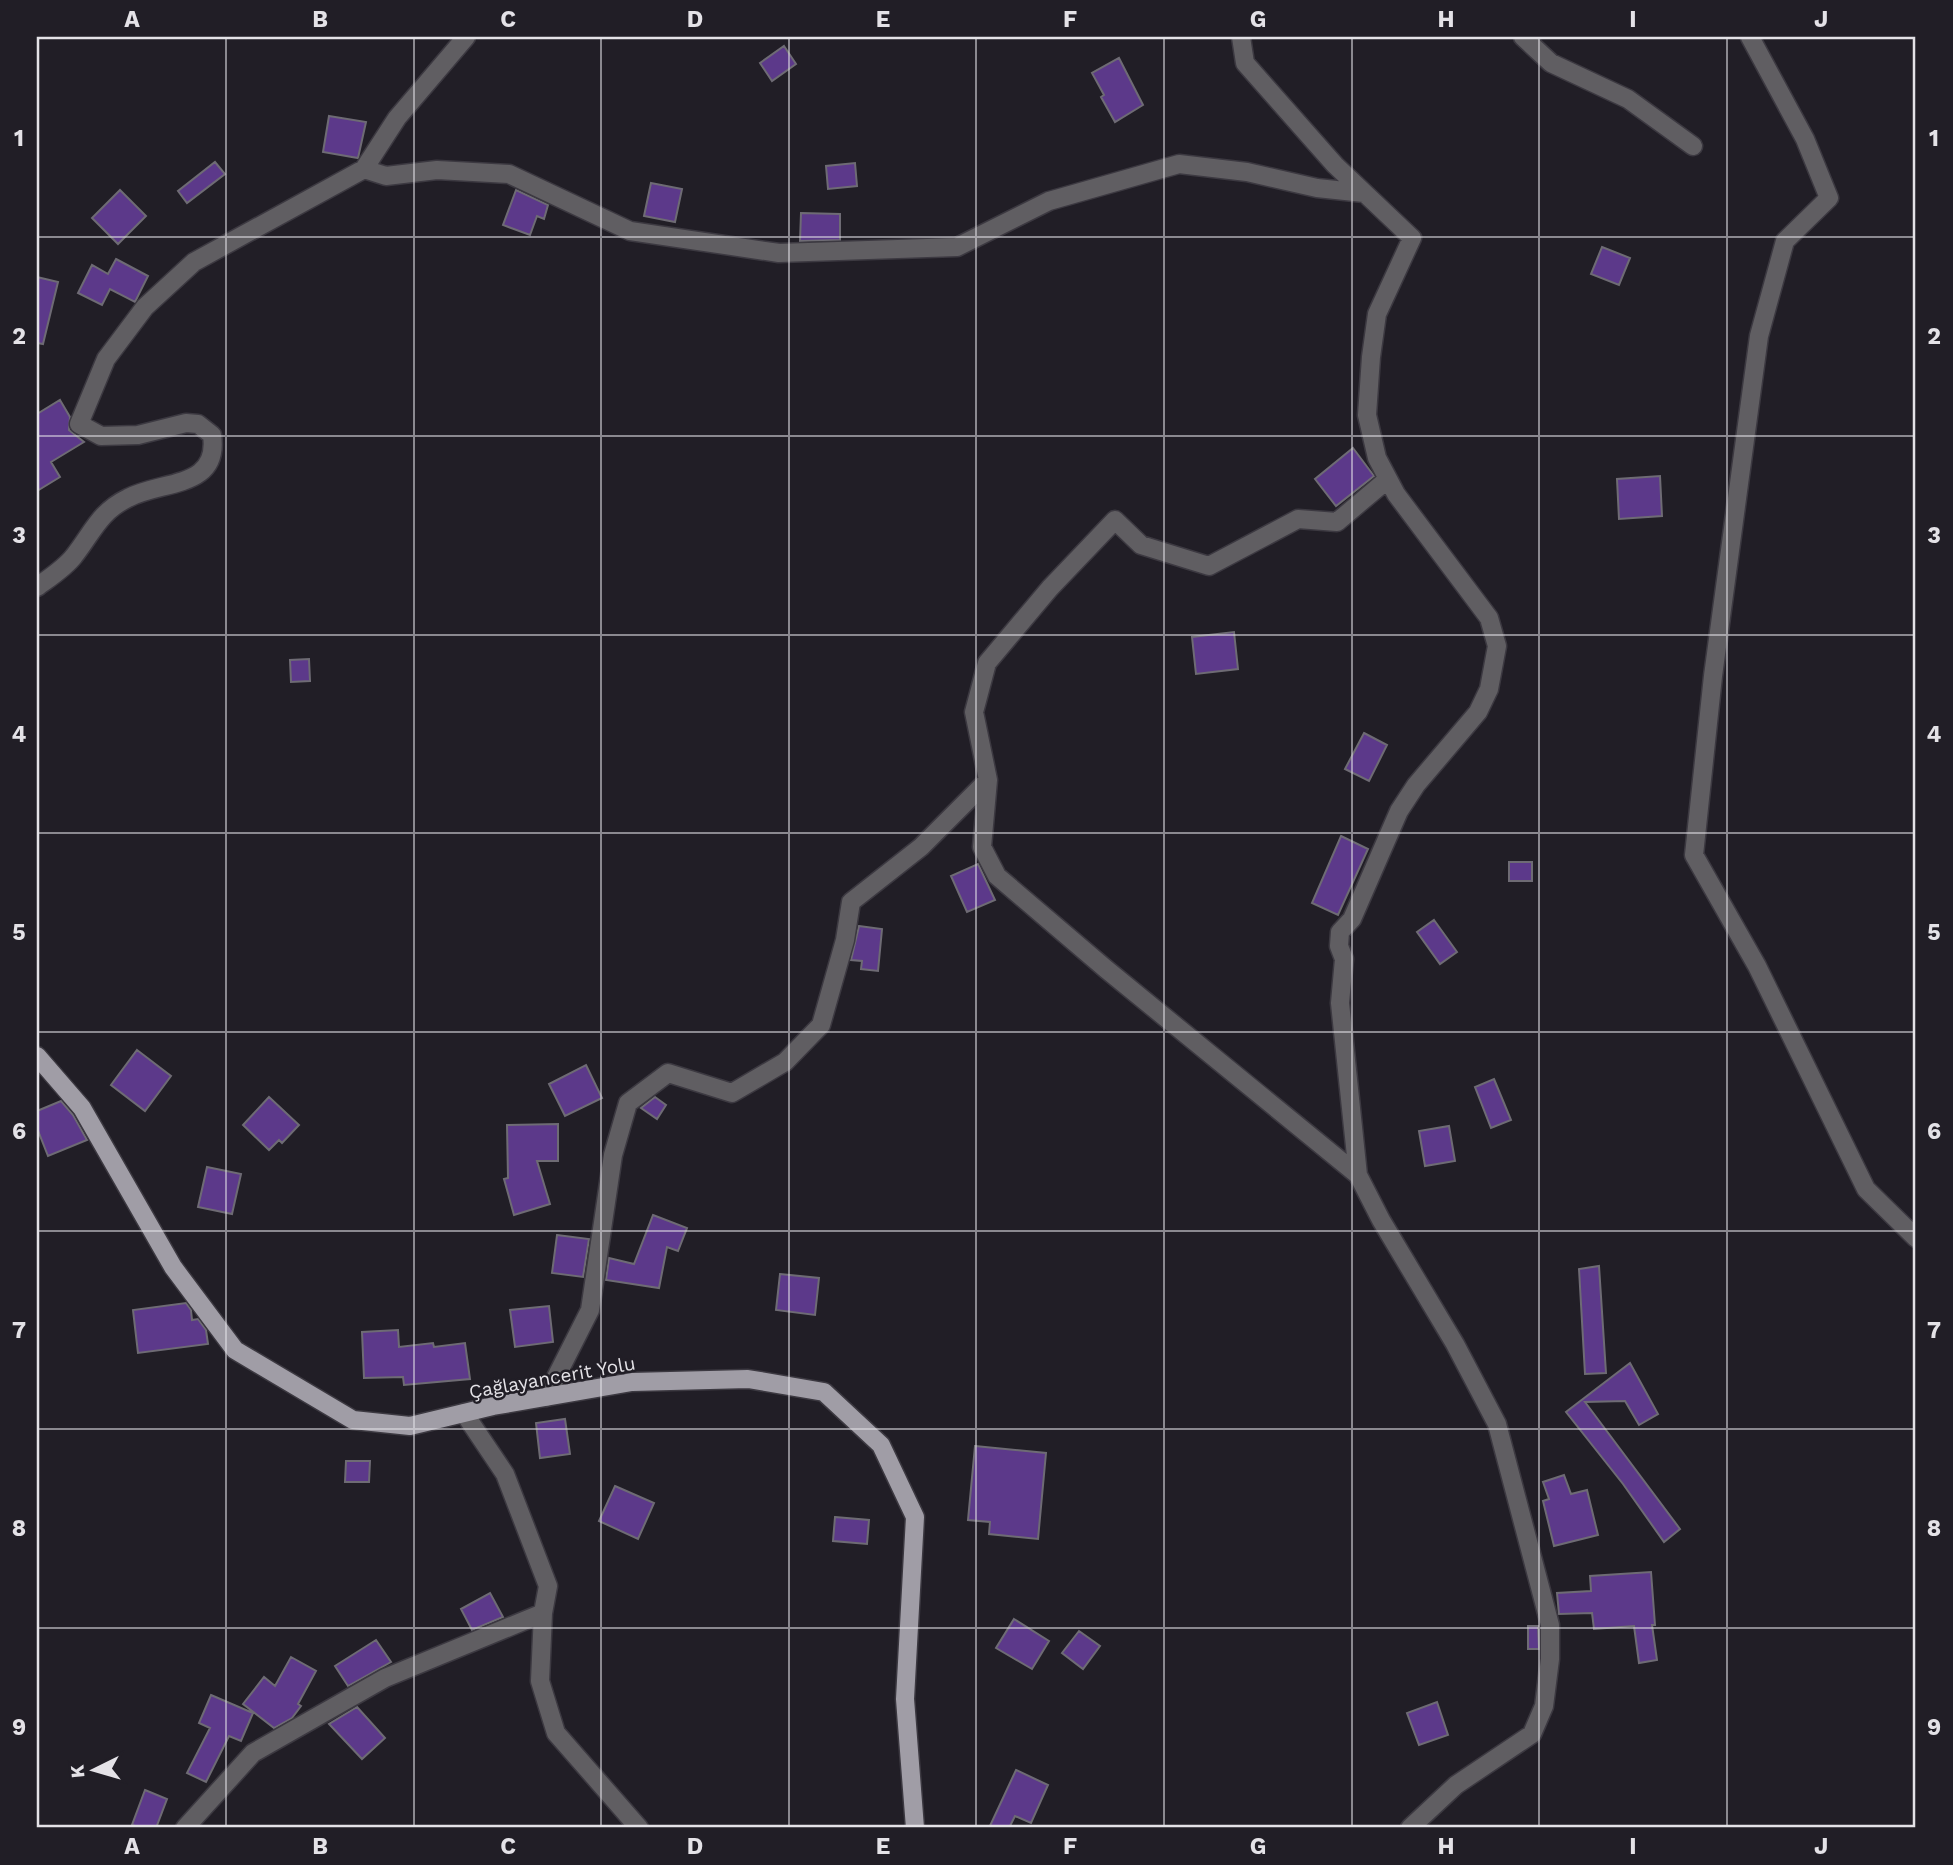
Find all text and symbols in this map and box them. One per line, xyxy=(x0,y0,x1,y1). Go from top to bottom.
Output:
text: A xyxy=(124,6,140,33)
text: B xyxy=(312,6,328,33)
text: C xyxy=(500,6,516,33)
text: D xyxy=(687,6,703,33)
text: E xyxy=(876,6,890,33)
text: F xyxy=(1063,6,1077,33)
text: G xyxy=(1250,6,1266,33)
text: H xyxy=(1437,6,1455,33)
text: I xyxy=(1629,6,1637,33)
text: J xyxy=(1814,6,1828,33)
text: 1 xyxy=(14,125,24,152)
text: 1 xyxy=(1929,125,1939,152)
text: 2 xyxy=(12,323,26,350)
text: 2 xyxy=(1927,323,1941,350)
text: 3 xyxy=(12,522,26,549)
text: 3 xyxy=(1927,522,1941,549)
text: 4 xyxy=(12,721,27,748)
text: 4 xyxy=(1927,721,1942,748)
text: 5 xyxy=(12,919,26,946)
text: 5 xyxy=(1927,919,1941,946)
text: 6 xyxy=(12,1118,26,1145)
text: 6 xyxy=(1927,1118,1941,1145)
text: 7 xyxy=(12,1317,26,1344)
text: 7 xyxy=(1927,1317,1941,1344)
street label: Çağlayancerit Yolu xyxy=(467,1352,637,1403)
text: 8 xyxy=(12,1515,26,1542)
text: 8 xyxy=(1927,1515,1941,1542)
text: 9 xyxy=(12,1714,26,1741)
text: 9 xyxy=(1927,1714,1941,1741)
north arrow xyxy=(60,1736,130,1806)
text: K xyxy=(66,1764,90,1779)
text: A xyxy=(124,1833,140,1860)
text: B xyxy=(312,1833,328,1860)
text: C xyxy=(500,1833,516,1860)
text: D xyxy=(687,1833,703,1860)
text: E xyxy=(876,1833,890,1860)
text: F xyxy=(1063,1833,1077,1860)
text: G xyxy=(1250,1833,1266,1860)
text: H xyxy=(1437,1833,1455,1860)
text: I xyxy=(1629,1833,1637,1860)
text: J xyxy=(1814,1833,1828,1860)

